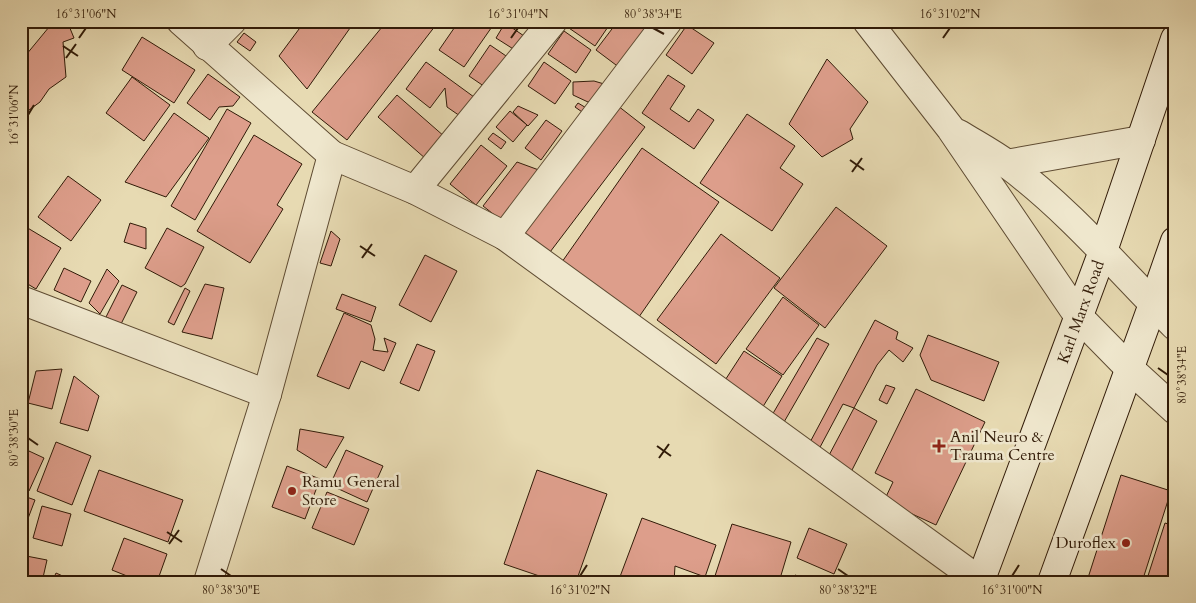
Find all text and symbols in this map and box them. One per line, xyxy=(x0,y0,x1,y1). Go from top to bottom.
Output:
text: 16°31'06"N xyxy=(56,6,117,22)
text: 16°31'04"N xyxy=(488,6,549,22)
text: 80°38'34"E xyxy=(624,6,682,22)
text: 16°31'02"N xyxy=(920,6,981,22)
text: 16°31'06"N xyxy=(6,84,22,145)
street label: Karl Marx Road xyxy=(1052,257,1110,367)
text: 80°38'34"E xyxy=(1174,346,1190,404)
text: 80°38'30"E xyxy=(6,409,22,467)
place label: Anil Neuro & Trauma Centre xyxy=(950,426,1055,466)
marker: Anil Neuro & Trauma Centre xyxy=(932,439,946,453)
place label: Ramu General Store xyxy=(302,471,400,511)
marker: Ramu General Store xyxy=(286,485,298,497)
place label: Duroflex xyxy=(1055,532,1116,554)
marker: Duroflex xyxy=(1120,537,1132,549)
text: 80°38'30"E xyxy=(202,582,260,598)
text: 16°31'02"N xyxy=(550,582,611,598)
text: 80°38'32"E xyxy=(819,582,877,598)
text: 16°31'00"N xyxy=(982,582,1043,598)

